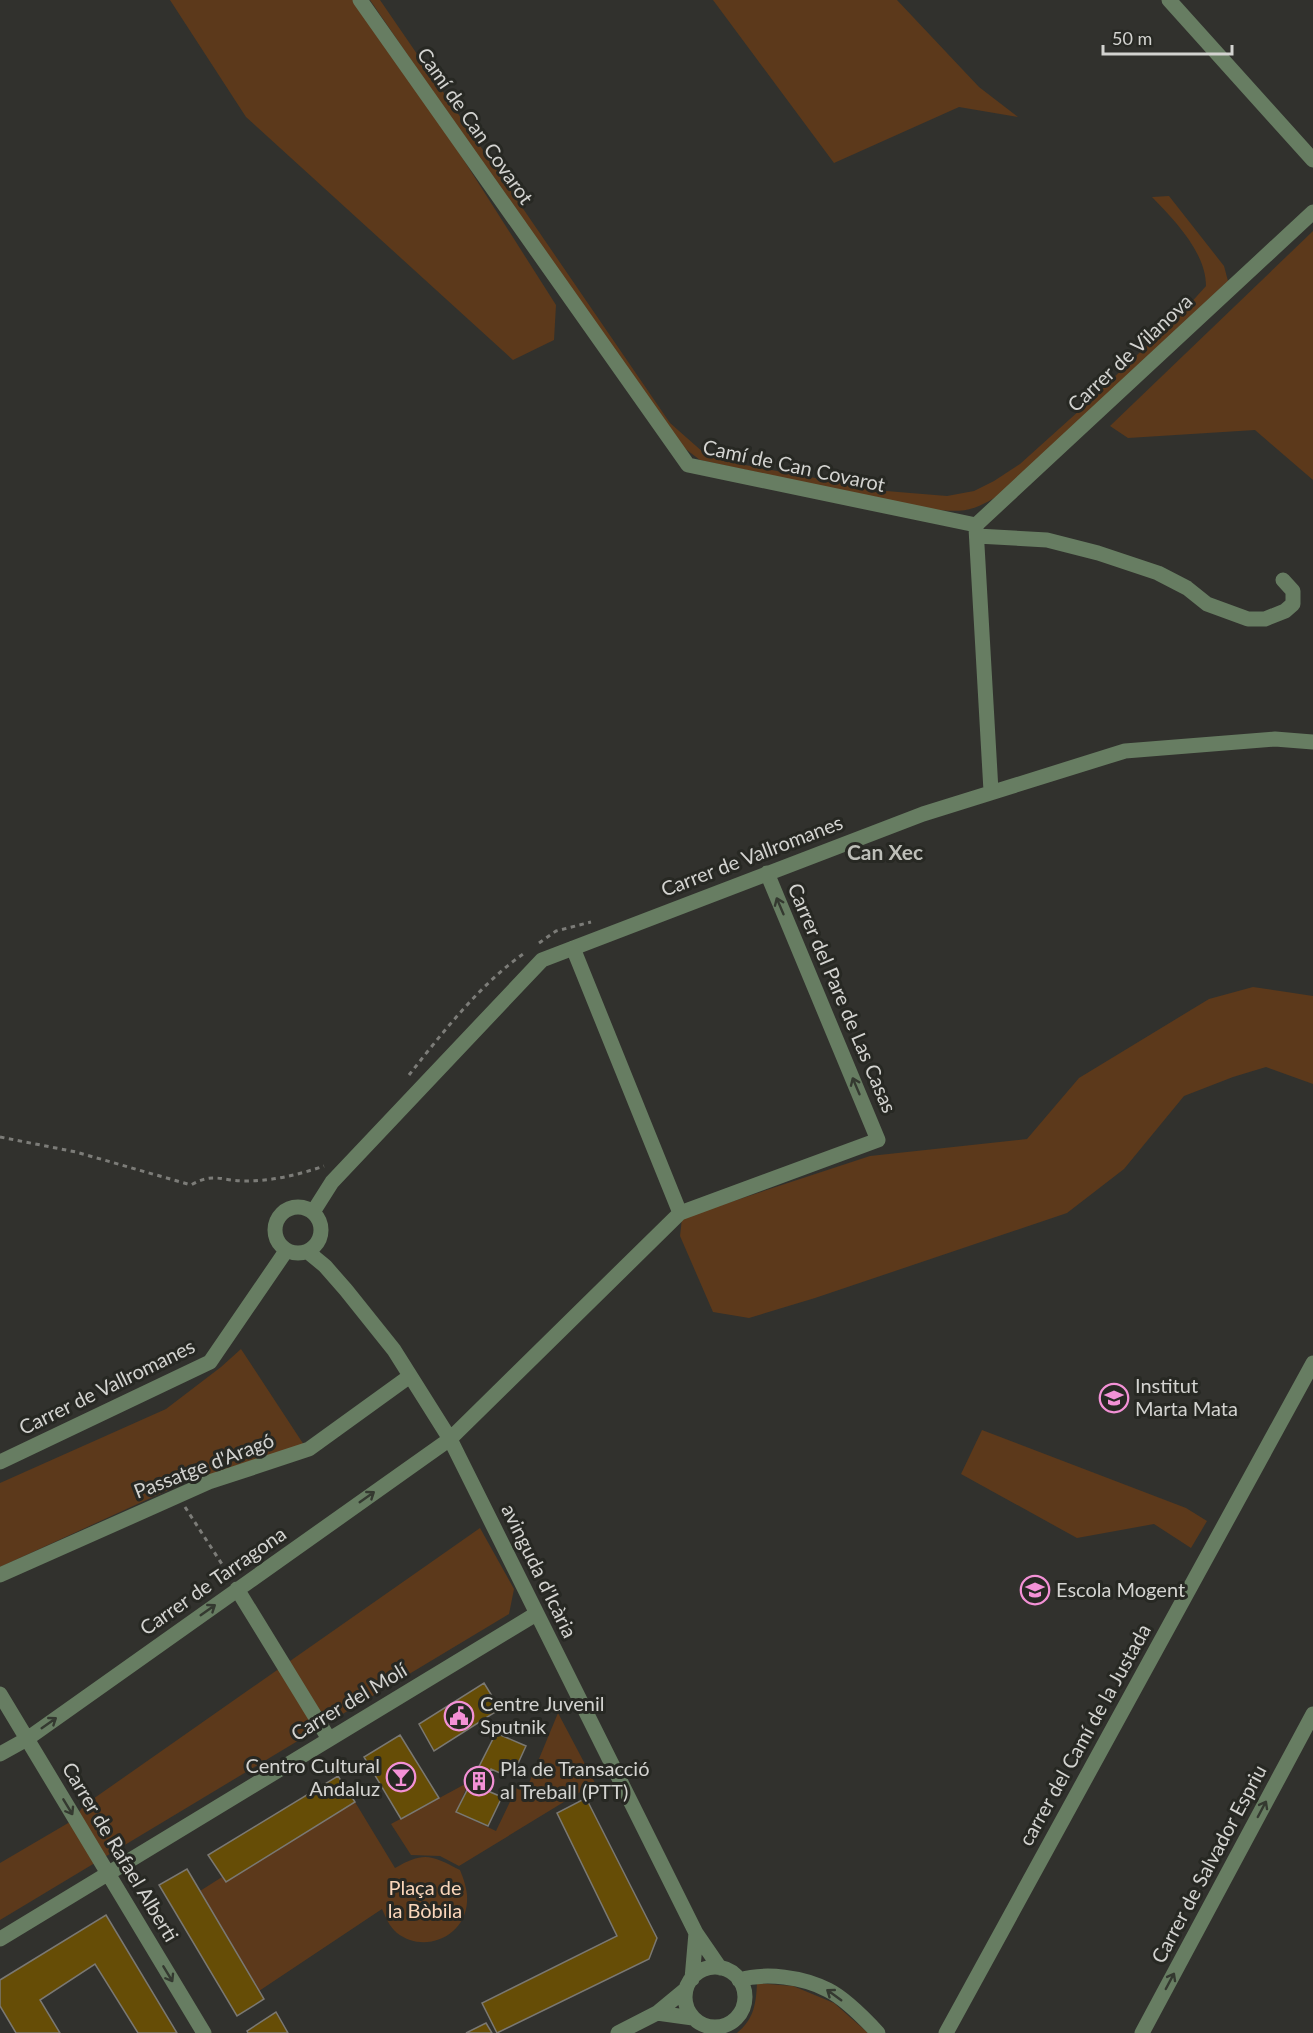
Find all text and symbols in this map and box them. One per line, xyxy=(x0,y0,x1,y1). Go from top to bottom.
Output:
scale bar xyxy=(1103,18,1232,56)
text: 50 m xyxy=(1112,27,1152,49)
street label: Camí de Can Covarot xyxy=(413,43,539,208)
street label: Carrer de Vilanova xyxy=(1062,288,1197,416)
street label: Camí de Can Covarot xyxy=(701,434,887,496)
street label: Carrer de Vallromanes xyxy=(657,809,846,901)
district label: Can Xec xyxy=(847,839,923,864)
street label: Carrer del Pare de Las Casas xyxy=(784,879,902,1116)
one-way arrow xyxy=(774,897,785,915)
one-way arrow xyxy=(850,1077,861,1095)
street label: Carrer de Vallromanes xyxy=(15,1333,198,1439)
place label: Institut Marta Mata xyxy=(1135,1373,1238,1420)
school or university icon: Institut Marta Mata xyxy=(1098,1382,1130,1414)
street label: Passatge d'Aragó xyxy=(130,1427,277,1503)
one-way arrow xyxy=(359,1491,375,1503)
street label: avinguda d'Icària xyxy=(497,1500,583,1641)
street label: Carrer de Tarragona xyxy=(135,1521,290,1640)
school or university icon: Escola Mogent xyxy=(1019,1574,1051,1606)
place label: Escola Mogent xyxy=(1056,1577,1185,1601)
one-way arrow xyxy=(200,1604,216,1616)
street label: carrer del Camí de la Justada xyxy=(1013,1619,1155,1850)
street label: Carrer del Molí xyxy=(286,1657,412,1745)
place label: Centre Juvenil Sputnik xyxy=(480,1691,604,1738)
public building icon: Centre Juvenil Sputnik xyxy=(443,1700,475,1732)
one-way arrow xyxy=(41,1717,57,1729)
place label: Centro Cultural Andaluz xyxy=(246,1753,380,1800)
place label: Pla de Transacció al Treball (PTT) xyxy=(500,1756,650,1803)
street label: Carrer de Rafael Alberti xyxy=(58,1757,184,1946)
street label: Carrer de Salvador Espriu xyxy=(1146,1760,1271,1967)
bar icon: Centro Cultural Andaluz xyxy=(385,1761,417,1793)
building icon: Pla de Transacció al Treball (PTT) xyxy=(463,1765,495,1797)
one-way arrow xyxy=(63,1798,75,1815)
one-way arrow xyxy=(1257,1801,1268,1819)
park label: Plaça de la Bòbila xyxy=(388,1875,462,1922)
one-way arrow xyxy=(163,1965,175,1982)
one-way arrow xyxy=(1165,1973,1176,1991)
one-way arrow xyxy=(826,1989,842,2001)

